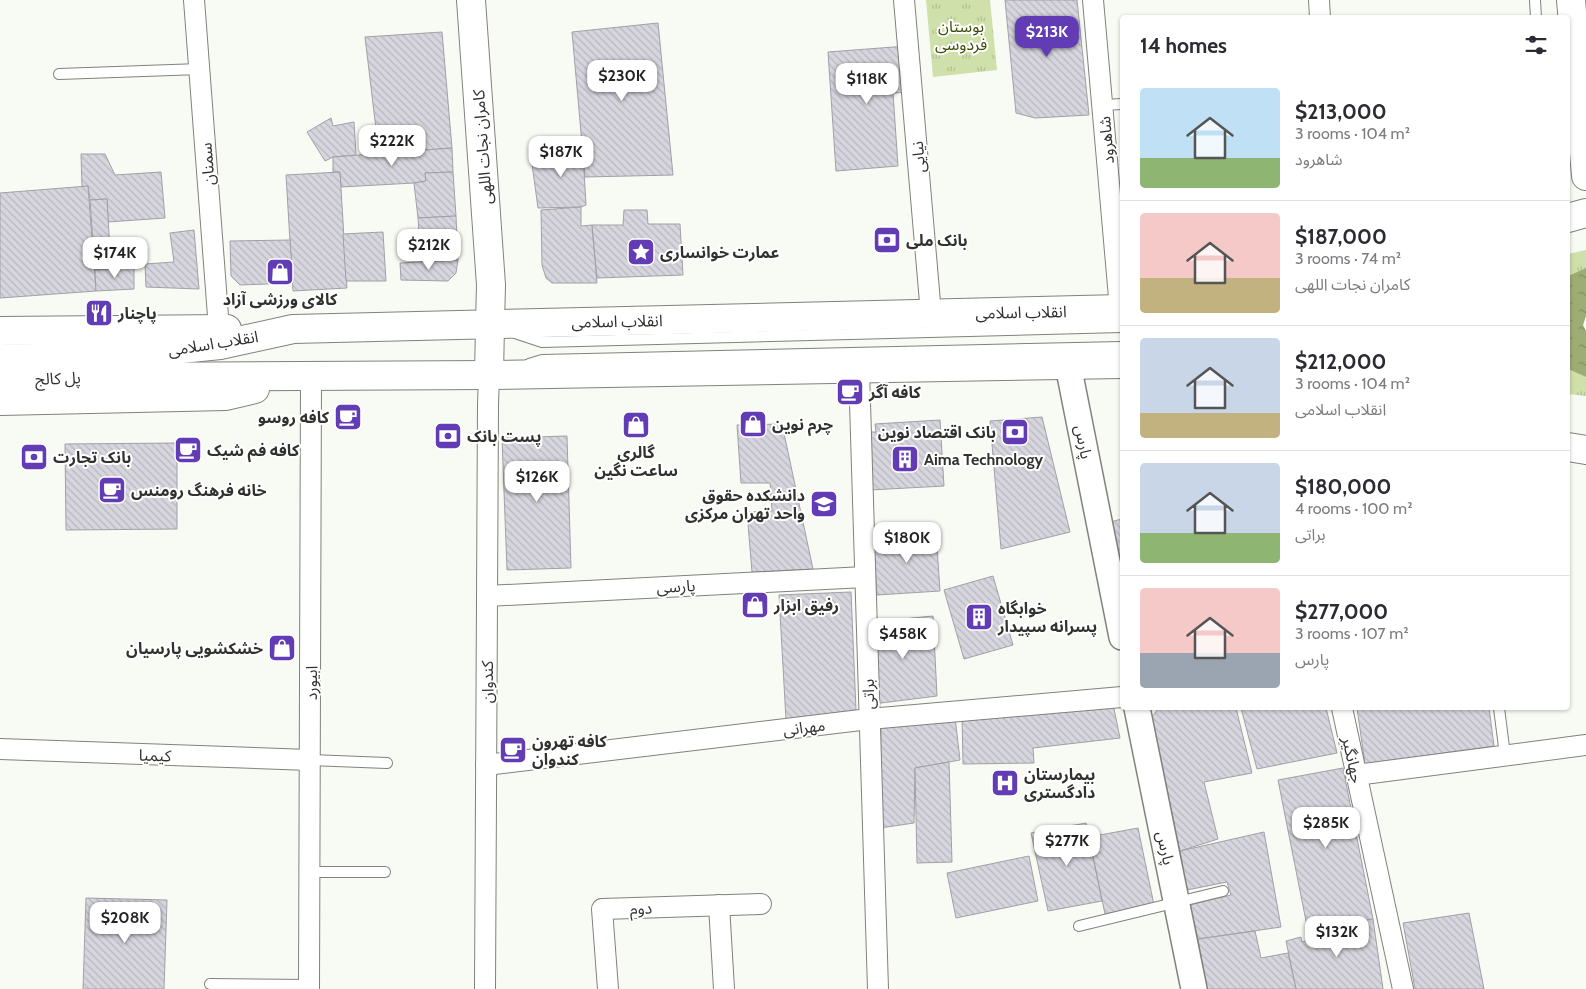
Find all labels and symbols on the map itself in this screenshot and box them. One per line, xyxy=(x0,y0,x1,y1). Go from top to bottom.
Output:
pin: $213K xyxy=(1012,15,1082,58)
park label: بوستان فردوسی xyxy=(935,17,987,54)
pin: $230K xyxy=(587,59,657,102)
pin: $118K xyxy=(832,62,902,105)
street label: کامران نجات اللهی xyxy=(469,88,496,205)
street label: شاهرود xyxy=(1095,115,1118,164)
pin: $222K xyxy=(357,124,427,167)
pin: $187K xyxy=(526,136,596,178)
street label: نیایی xyxy=(908,140,929,173)
street label: سمنان xyxy=(197,142,218,186)
bank icon: بانک ملی xyxy=(872,225,902,255)
pin: $212K xyxy=(394,228,464,271)
place label: بانک ملی xyxy=(906,231,968,250)
pin: $174K xyxy=(80,236,150,279)
place icon: عمارت خوانساری xyxy=(626,237,656,267)
place label: عمارت خوانساری xyxy=(660,243,780,262)
shop icon: کالای ورزشی آزاد xyxy=(265,257,295,287)
place label: کالای ورزشی آزاد xyxy=(223,290,338,309)
restaurant icon: پاچنار xyxy=(84,298,114,328)
street label: انقلاب اسلامی xyxy=(975,302,1067,323)
place label: پاچنار xyxy=(117,304,157,324)
street label: انقلاب اسلامی xyxy=(571,311,663,332)
street label: انقلاب اسلامی xyxy=(167,327,260,360)
street label: پل کالج xyxy=(35,368,81,392)
cafe icon: کافه آگر xyxy=(835,377,865,407)
place label: کافه آگر xyxy=(868,383,921,402)
cafe icon: کافه روسو xyxy=(333,402,363,432)
place label: کافه روسو xyxy=(258,408,330,427)
shop icon: چرم نوین xyxy=(738,409,768,439)
shop icon: گالری ساعت نگین xyxy=(621,410,651,440)
place label: چرم نوین xyxy=(772,415,833,436)
bank icon: بانک اقتصاد نوین xyxy=(1000,417,1030,447)
bank icon: پست بانک xyxy=(433,421,463,451)
place label: بانک اقتصاد نوین xyxy=(878,423,996,442)
street label: پارس xyxy=(1070,424,1096,461)
place label: پست بانک xyxy=(467,427,541,447)
cafe icon: کافه فم شیک xyxy=(173,435,203,465)
place label: کافه فم شیک xyxy=(207,441,300,463)
bank icon: بانک تجارت xyxy=(19,442,49,472)
place label: گالری ساعت نگین xyxy=(594,443,678,480)
building icon: Aima Technology xyxy=(890,444,920,474)
place label: بانک تجارت xyxy=(53,448,131,467)
place label: Aima Technology xyxy=(924,450,1044,469)
pin: $126K xyxy=(502,460,572,503)
cafe icon: خانه فرهنگ رومنس xyxy=(97,475,127,505)
place label: خانه فرهنگ رومنس xyxy=(131,481,267,500)
place label: دانشکده حقوق واحد تهران مرکزی xyxy=(685,486,805,523)
school or university icon: دانشکده حقوق واحد تهران مرکزی xyxy=(809,489,839,519)
pin: $180K xyxy=(872,522,942,564)
street label: پارسی xyxy=(656,576,696,598)
shop icon: رفیق ابزار xyxy=(740,590,770,620)
place label: رفیق ابزار xyxy=(773,596,839,616)
place label: خوابگاه پسرانه سپیدار xyxy=(997,599,1097,637)
building icon: خوابگاه پسرانه سپیدار xyxy=(964,602,994,632)
pin: $458K xyxy=(868,618,938,660)
shop icon: خشکشویی پارسیان xyxy=(267,633,297,663)
place label: خشکشویی پارسیان xyxy=(126,639,263,659)
street label: کندوان xyxy=(478,660,497,703)
street label: ابیورد xyxy=(302,666,321,700)
street label: براتی xyxy=(859,679,878,709)
street label: مهرانی xyxy=(782,715,826,740)
place label: کافه تهرون کندوان xyxy=(532,732,608,769)
street label: جهانگیر xyxy=(1338,734,1367,785)
cafe icon: کافه تهرون کندوان xyxy=(498,735,528,765)
street label: کیمیا xyxy=(138,745,172,766)
place label: بیمارستان دادگستری xyxy=(1024,765,1095,802)
hospital icon: بیمارستان دادگستری xyxy=(990,768,1020,798)
pin: $285K xyxy=(1291,806,1361,849)
pin: $277K xyxy=(1032,824,1102,867)
street label: پارس xyxy=(1152,829,1178,867)
street label: دوم xyxy=(629,899,653,921)
pin: $208K xyxy=(90,902,160,944)
pin: $132K xyxy=(1302,916,1372,958)

